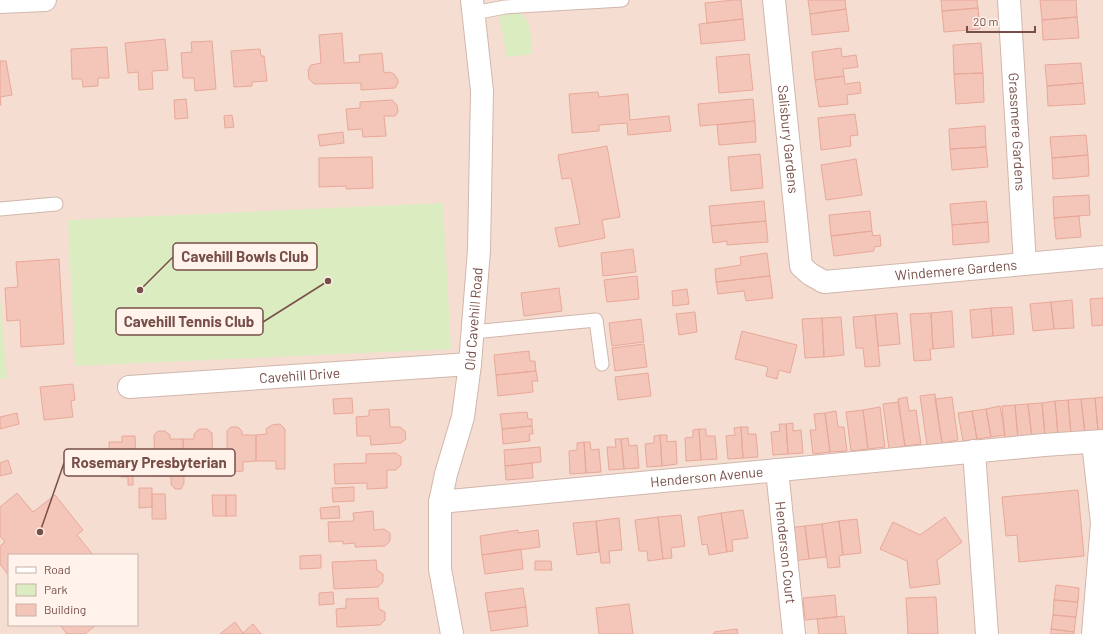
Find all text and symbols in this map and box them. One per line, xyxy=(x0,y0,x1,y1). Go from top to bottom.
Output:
scale bar xyxy=(967,8,1035,34)
text: 20 m xyxy=(973,14,999,28)
street label: Grassmere Gardens xyxy=(1005,72,1030,192)
street label: Salisbury Gardens xyxy=(775,84,803,195)
callout: Cavehill Bowls Club xyxy=(173,243,317,270)
text: Cavehill Bowls Club xyxy=(181,247,309,265)
street label: Windemere Gardens xyxy=(894,256,1018,284)
street label: Old Cavehill Road xyxy=(460,267,486,371)
callout: Cavehill Tennis Club xyxy=(116,308,263,335)
text: Cavehill Tennis Club xyxy=(124,312,254,330)
street label: Cavehill Drive xyxy=(259,364,341,386)
callout: Rosemary Presbyterian xyxy=(64,449,235,476)
text: Rosemary Presbyterian xyxy=(71,453,227,471)
street label: Henderson Avenue xyxy=(649,463,764,490)
street label: Henderson Court xyxy=(772,500,800,605)
legend xyxy=(8,554,138,626)
text: Road xyxy=(44,562,71,576)
text: Park xyxy=(44,582,68,596)
text: Building xyxy=(44,602,86,616)

